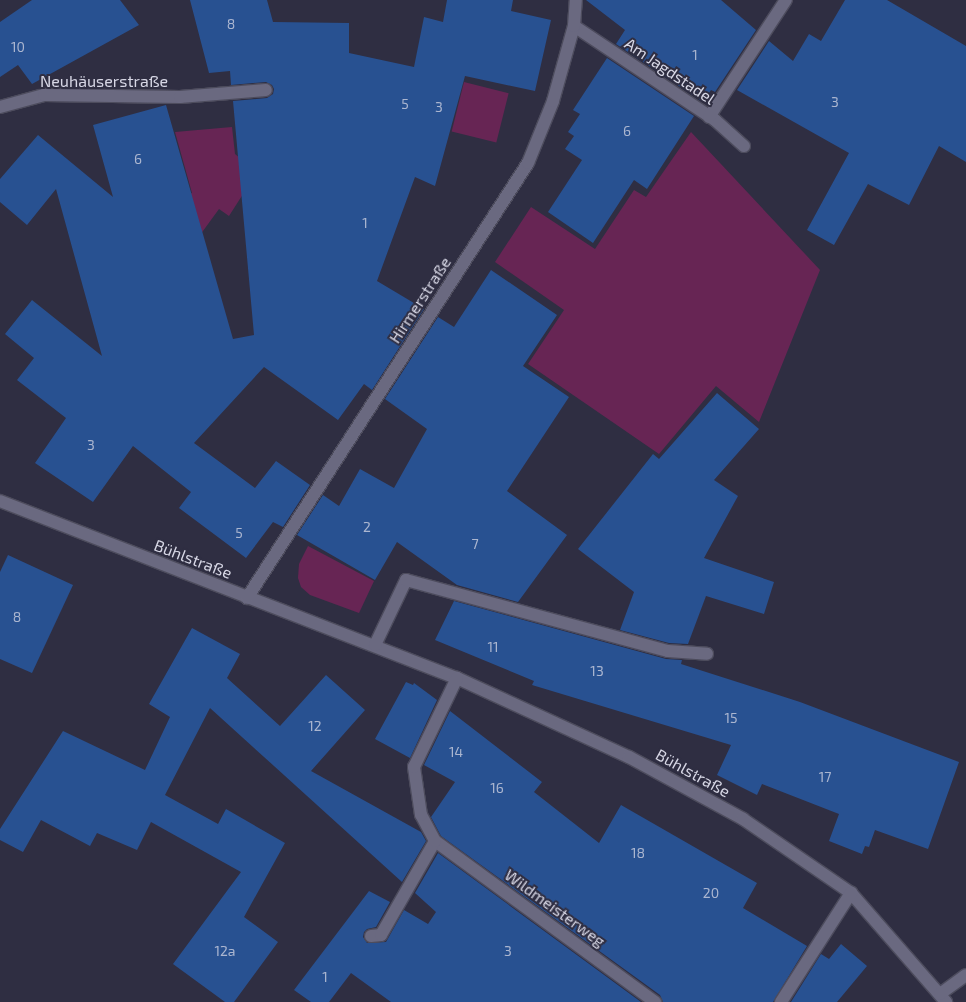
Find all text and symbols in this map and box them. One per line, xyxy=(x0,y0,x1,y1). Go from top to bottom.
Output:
house number: 8 xyxy=(227,16,235,32)
street label: Am Jagdstadel xyxy=(621,34,719,108)
house number: 10 xyxy=(11,39,25,55)
house number: 1 xyxy=(692,47,698,63)
street label: Neuhäuserstraße xyxy=(40,71,168,91)
house number: 3 xyxy=(831,94,839,110)
house number: 5 xyxy=(401,96,409,112)
house number: 3 xyxy=(435,99,443,115)
house number: 6 xyxy=(623,123,631,139)
house number: 6 xyxy=(134,151,142,167)
house number: 1 xyxy=(362,215,368,231)
street label: Hirmerstraße xyxy=(385,253,455,347)
house number: 3 xyxy=(87,437,95,453)
house number: 2 xyxy=(363,519,371,535)
house number: 5 xyxy=(235,525,243,541)
street label: Bühlstraße xyxy=(151,535,235,583)
house number: 7 xyxy=(471,536,479,552)
house number: 8 xyxy=(13,609,21,625)
house number: 11 xyxy=(487,639,499,655)
house number: 13 xyxy=(590,663,604,679)
house number: 15 xyxy=(724,710,738,726)
house number: 12 xyxy=(308,718,322,734)
house number: 14 xyxy=(449,744,463,760)
street label: Bühlstraße xyxy=(653,745,733,801)
house number: 17 xyxy=(819,769,831,785)
house number: 16 xyxy=(490,780,504,796)
house number: 18 xyxy=(631,845,645,861)
street label: Wildmeisterweg xyxy=(501,865,609,951)
house number: 20 xyxy=(703,885,719,901)
house number: 12a xyxy=(214,943,236,959)
house number: 3 xyxy=(504,943,512,959)
house number: 1 xyxy=(322,969,328,985)

